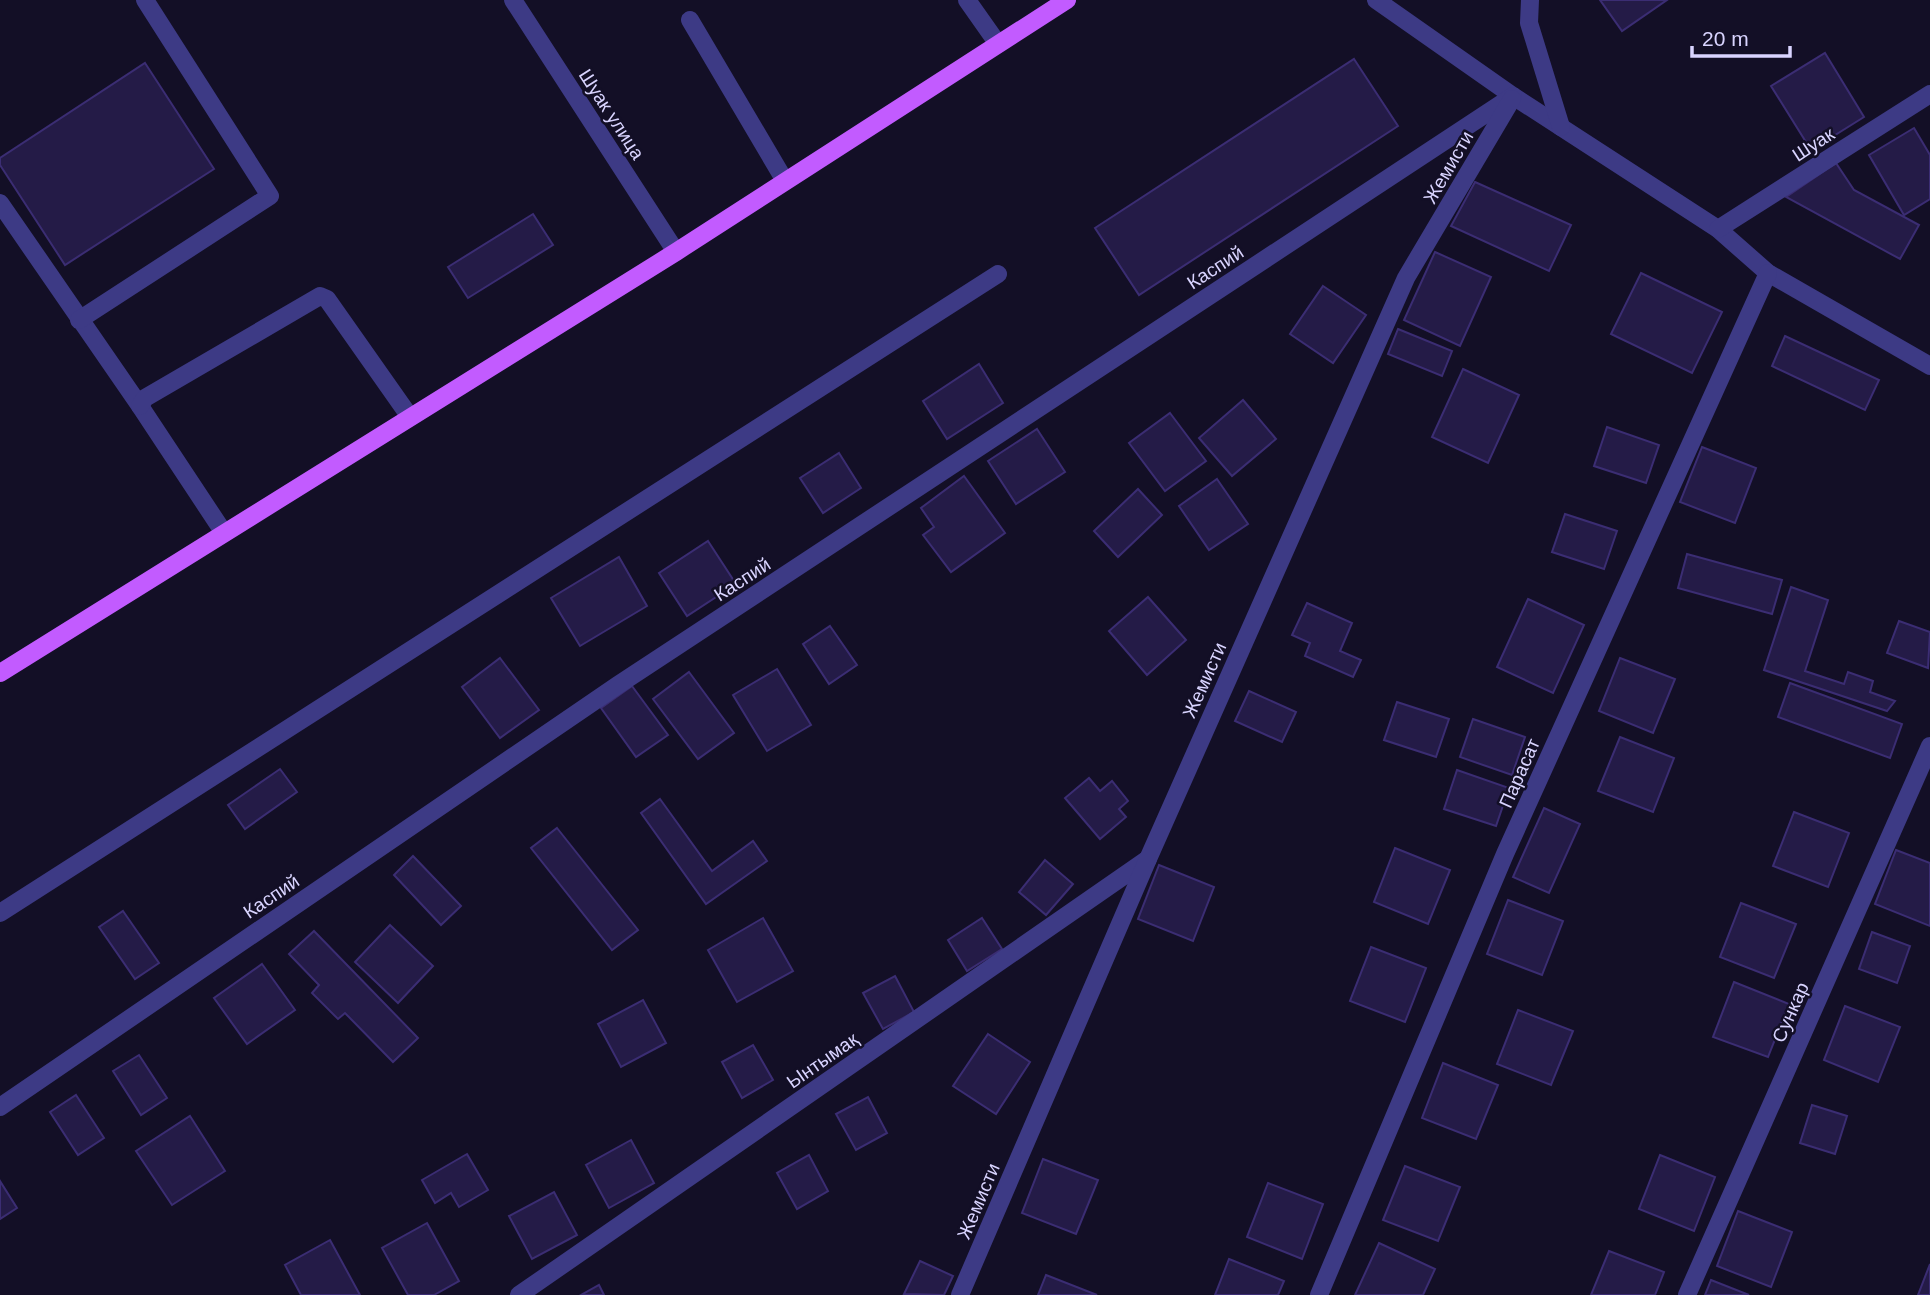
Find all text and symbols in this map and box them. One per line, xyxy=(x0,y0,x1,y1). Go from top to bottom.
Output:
scale bar xyxy=(1692,14,1790,58)
text: 20 m xyxy=(1702,27,1749,50)
street label: Шуак улица xyxy=(575,65,649,164)
street label: Шуак xyxy=(1788,123,1839,166)
street label: Жемисти xyxy=(1419,127,1478,207)
street label: Каспий xyxy=(1183,242,1247,293)
street label: Каспий xyxy=(710,554,774,605)
street label: Жемисти xyxy=(1179,639,1230,721)
street label: Парасат xyxy=(1495,735,1544,811)
street label: Каспий xyxy=(239,870,303,923)
street label: Сункар xyxy=(1768,979,1813,1046)
street label: Ынтымақ xyxy=(783,1028,862,1092)
street label: Жемисти xyxy=(953,1160,1004,1242)

